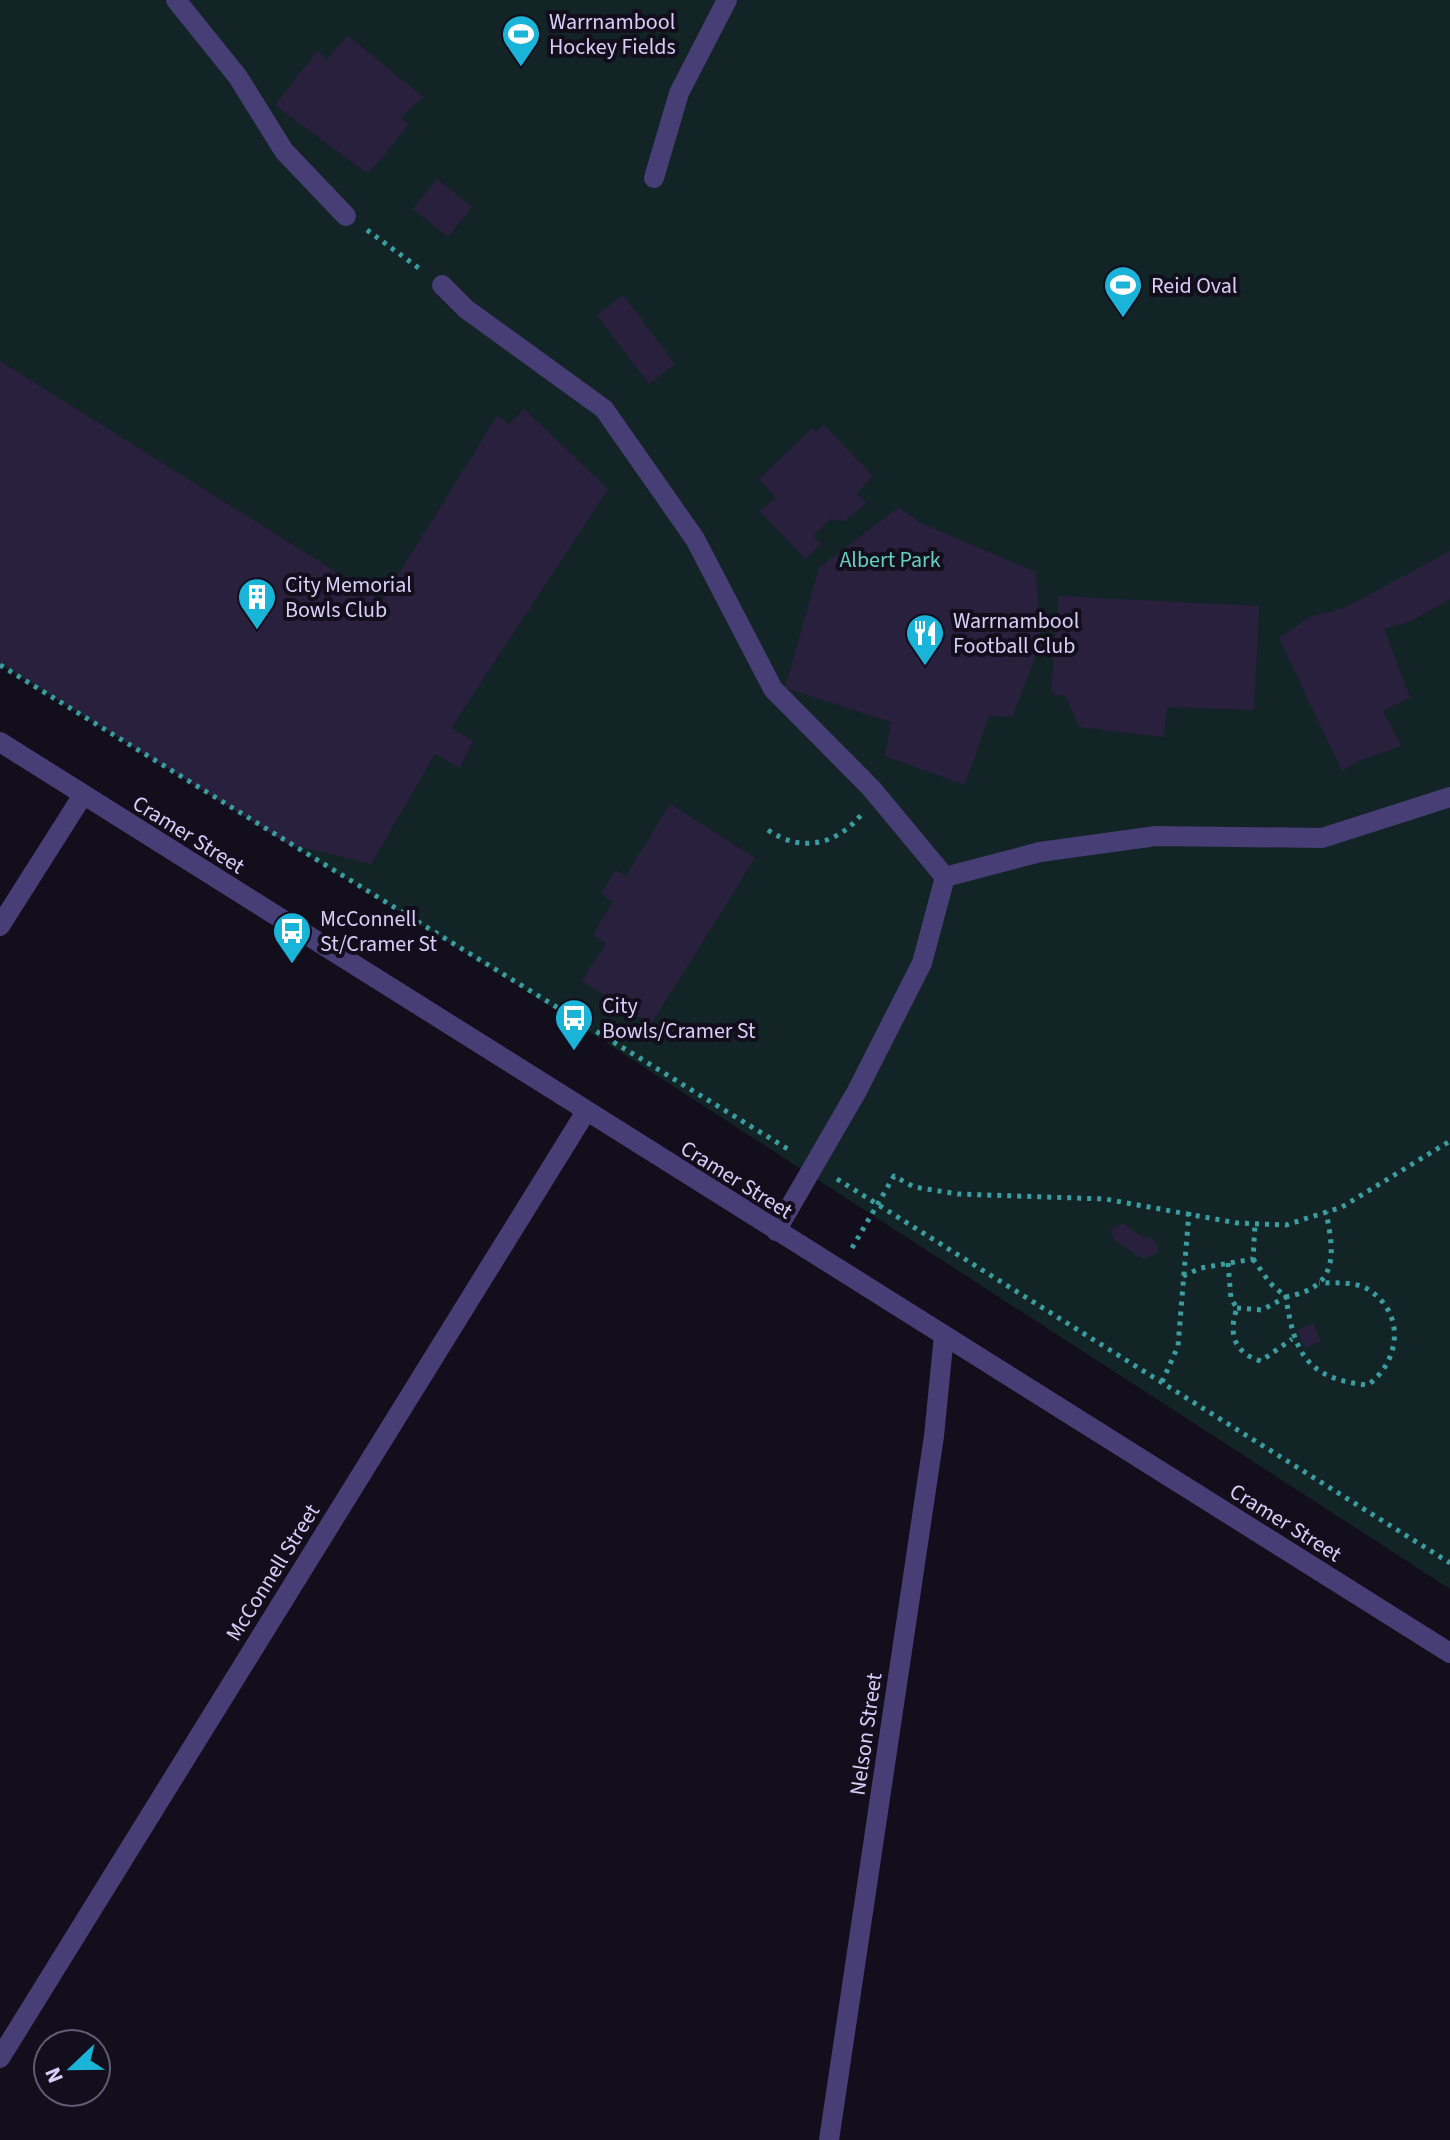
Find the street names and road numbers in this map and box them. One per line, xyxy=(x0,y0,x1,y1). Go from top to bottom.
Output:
street label: Cramer Street xyxy=(126,788,251,882)
street label: Cramer Street xyxy=(674,1133,799,1227)
street label: Cramer Street xyxy=(1223,1476,1348,1570)
street label: McConnell Street xyxy=(218,1497,328,1647)
street label: Nelson Street xyxy=(842,1670,891,1797)

